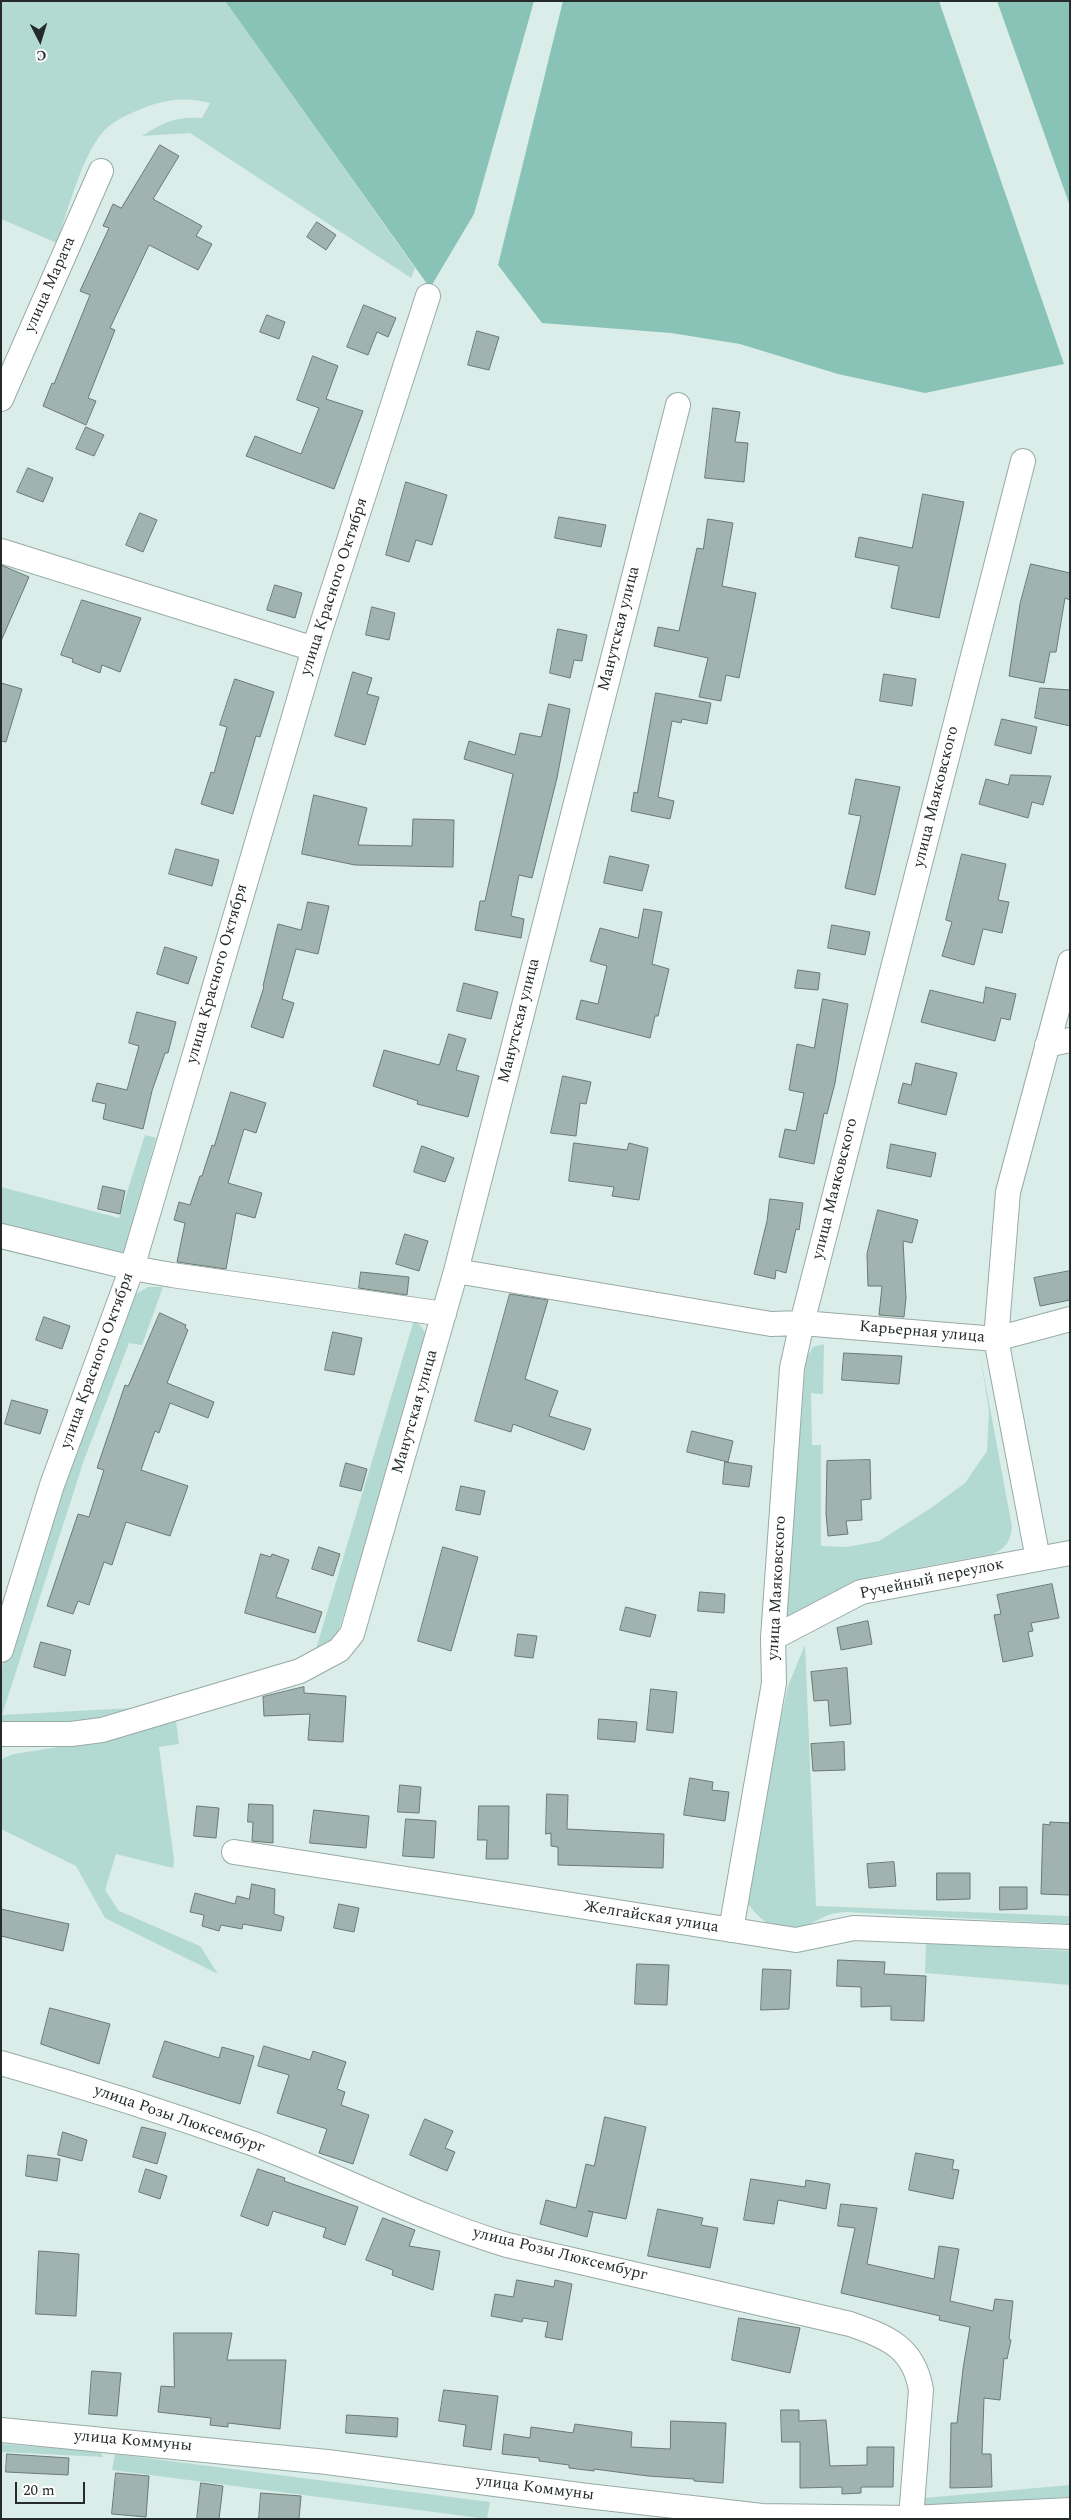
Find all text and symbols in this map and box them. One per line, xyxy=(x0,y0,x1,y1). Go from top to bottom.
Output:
north arrow xyxy=(15,15,65,65)
text: С xyxy=(35,45,47,66)
street label: улица Марата xyxy=(21,234,81,336)
street label: улица Красного Октября xyxy=(297,496,373,678)
street label: Манутская улица xyxy=(595,565,645,693)
street label: улица Маяковского xyxy=(910,724,964,870)
street label: улица Красного Октября xyxy=(183,882,253,1066)
street label: Манутская улица xyxy=(495,957,545,1085)
street label: улица Маяковского xyxy=(809,1116,863,1262)
street label: улица Красного Октября xyxy=(57,1270,139,1452)
street label: Карьерная улица xyxy=(858,1318,986,1348)
street label: Манутская улица xyxy=(389,1348,443,1476)
street label: улица Маяковского xyxy=(765,1515,791,1661)
street label: Ручейный переулок xyxy=(858,1555,1006,1605)
street label: Желгайская улица xyxy=(582,1898,720,1938)
street label: улица Розы Люксембург xyxy=(91,2082,267,2158)
street label: улица Розы Люксембург xyxy=(471,2224,649,2286)
street label: улица Коммуны xyxy=(73,2427,193,2457)
scale bar xyxy=(18,2472,88,2504)
street label: улица Коммуны xyxy=(475,2472,595,2506)
text: 20 m xyxy=(23,2479,55,2502)

